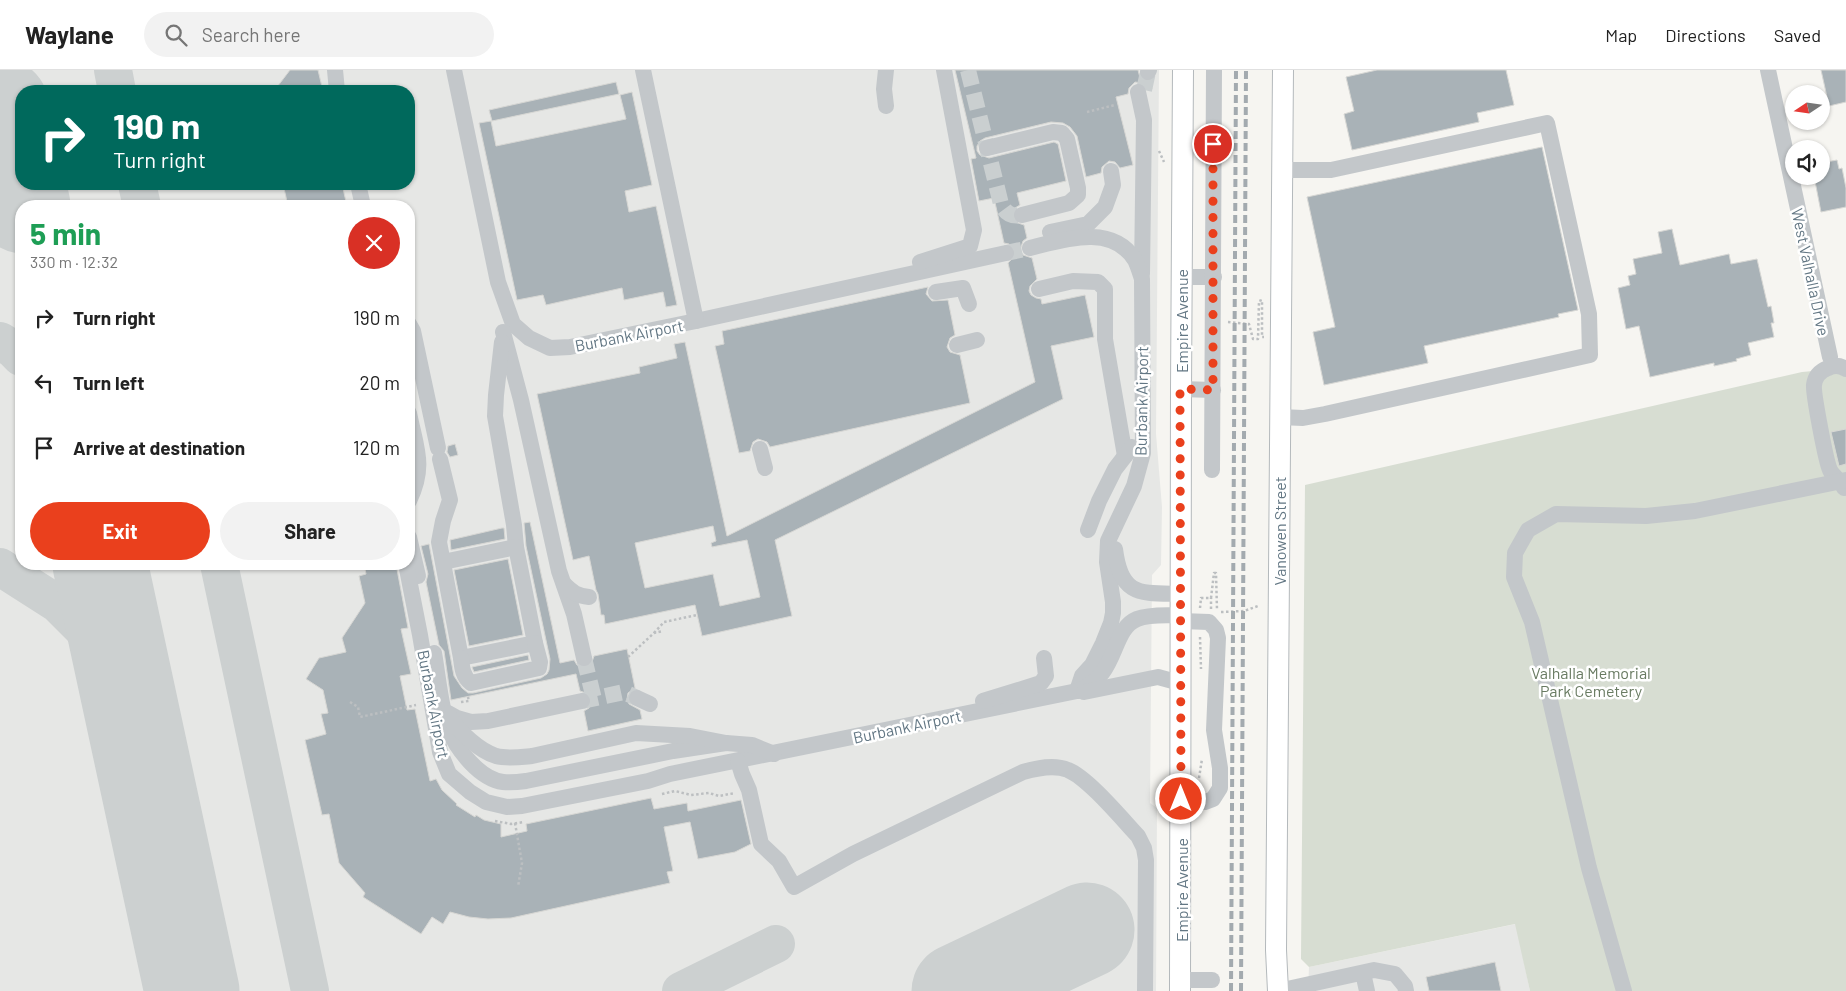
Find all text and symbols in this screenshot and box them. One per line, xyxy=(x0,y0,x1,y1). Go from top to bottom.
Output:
search box xyxy=(144,12,494,57)
text: Waylane xyxy=(25,20,114,49)
icon: search xyxy=(162,21,190,49)
text: Search here xyxy=(202,23,301,46)
text: Map xyxy=(1605,24,1637,46)
text: Directions xyxy=(1665,24,1746,46)
text: Saved xyxy=(1774,24,1821,46)
north arrow xyxy=(1785,85,1830,130)
map controls xyxy=(1785,85,1830,185)
text: 190 m xyxy=(113,104,200,146)
icon: right xyxy=(30,105,95,170)
pin xyxy=(1192,123,1234,165)
icon: arrive xyxy=(1199,130,1227,158)
button: sound xyxy=(1785,140,1830,185)
text: Turn right xyxy=(113,146,206,172)
street label: West Valhalla Drive xyxy=(1788,206,1834,338)
text: 5 min xyxy=(30,215,101,251)
button: close xyxy=(348,217,400,269)
text: 330 m · 12:32 xyxy=(30,252,118,271)
street label: Empire Avenue xyxy=(1172,269,1191,373)
icon: right xyxy=(30,304,58,332)
text: Turn right xyxy=(73,306,155,329)
text: 190 m xyxy=(353,306,400,329)
street label: Burbank Airport xyxy=(573,315,685,355)
street label: Burbank Airport xyxy=(1131,346,1151,456)
icon: left xyxy=(30,369,58,397)
text: Turn left xyxy=(73,371,144,394)
text: 20 m xyxy=(360,371,400,394)
icon: arrive xyxy=(30,434,58,462)
text: Arrive at destination xyxy=(73,436,245,459)
text: 120 m xyxy=(353,436,400,459)
street label: Vanowen Street xyxy=(1270,476,1289,586)
button: Exit xyxy=(30,502,210,560)
button: Share xyxy=(220,502,400,560)
street label: Burbank Airport xyxy=(414,648,454,760)
park label: Valhalla Memorial Park Cemetery xyxy=(1531,663,1651,700)
street label: Burbank Airport xyxy=(851,705,963,747)
position arrow xyxy=(1154,772,1206,824)
street label: Empire Avenue xyxy=(1172,838,1191,942)

